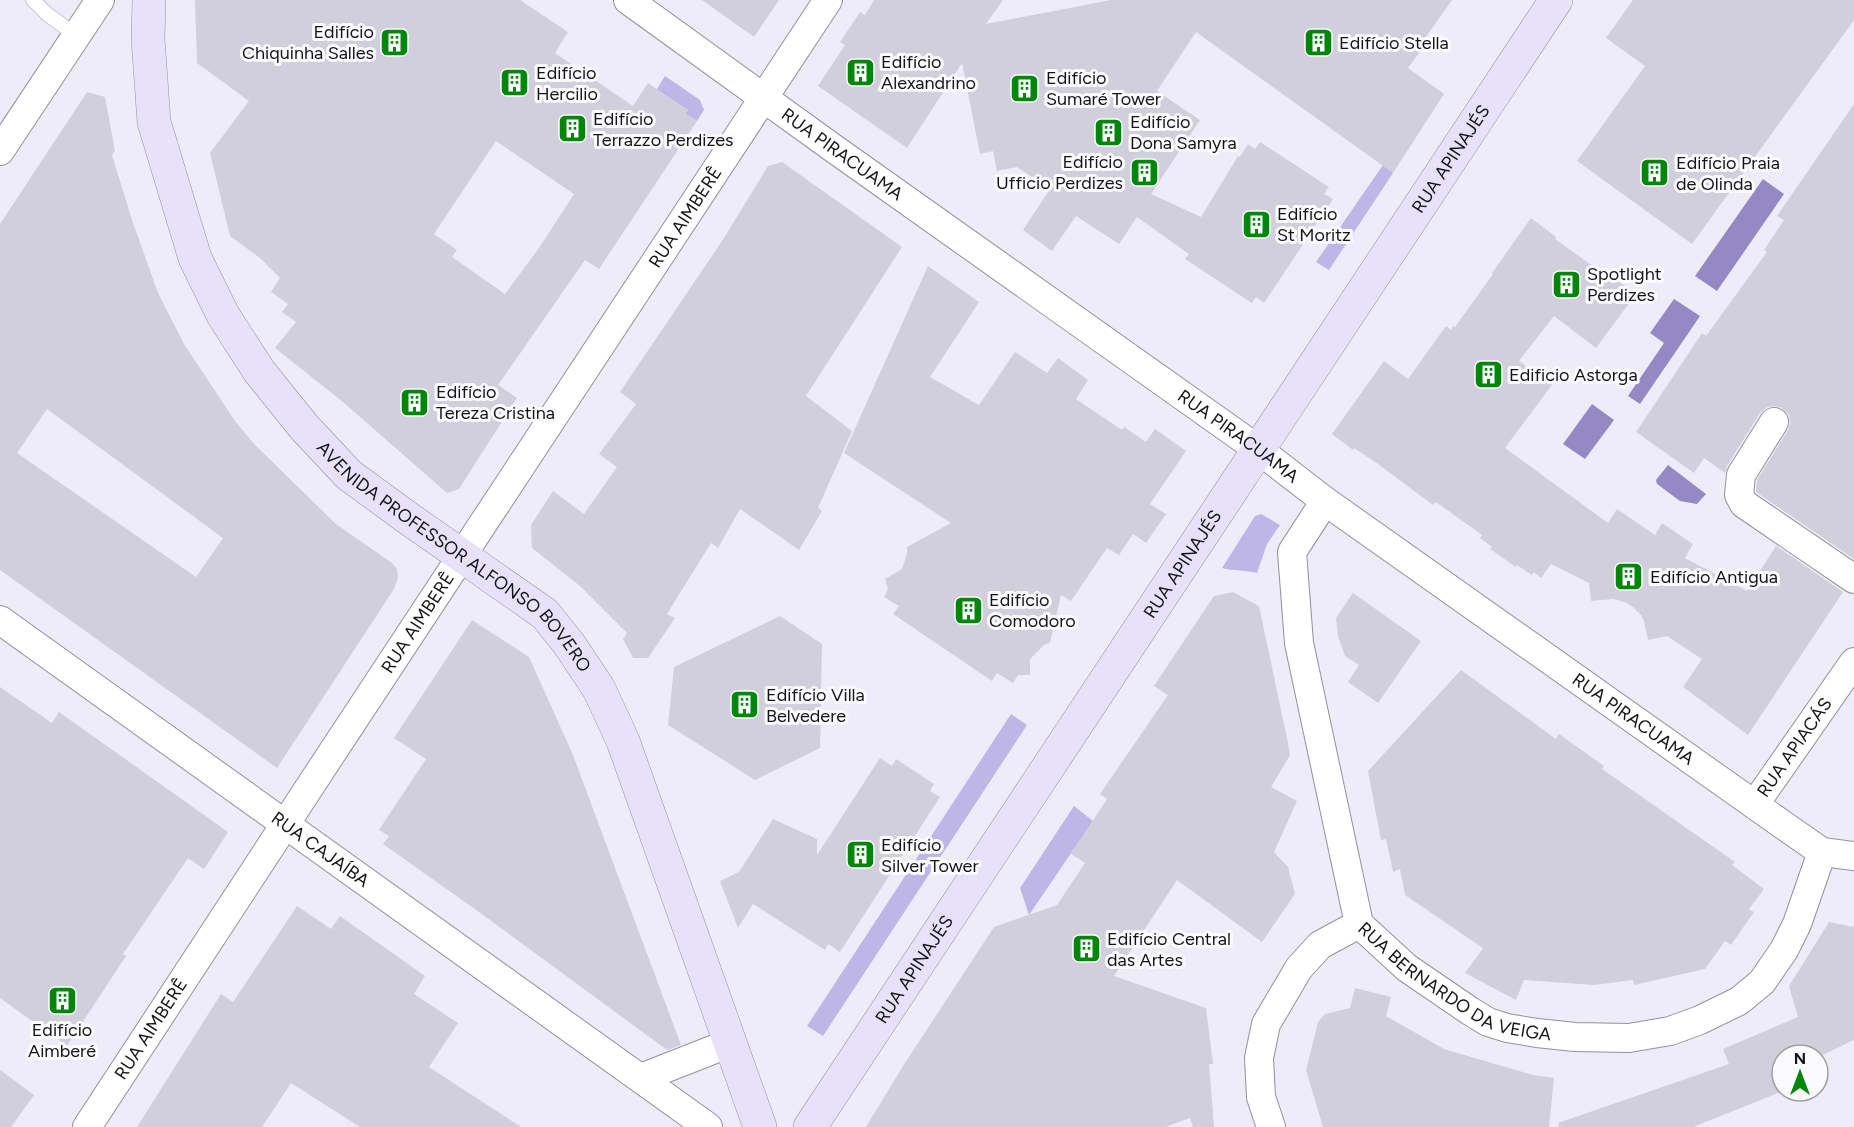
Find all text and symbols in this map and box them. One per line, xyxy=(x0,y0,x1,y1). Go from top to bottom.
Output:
place label: Edifício Chiquinha Salles xyxy=(242,21,374,64)
building icon: Edifício Chiquinha Salles xyxy=(379,26,411,58)
building icon: Edifício Stella xyxy=(1302,27,1334,59)
place label: Edifício Stella xyxy=(1339,32,1449,54)
place label: Edifício Alexandrino xyxy=(881,51,976,94)
building icon: Edifício Alexandrino xyxy=(844,56,876,88)
place label: Edifício Hercilio xyxy=(536,62,598,105)
building icon: Edifício Hercilio xyxy=(499,67,531,99)
place label: Edifício Sumaré Tower xyxy=(1046,67,1161,110)
building icon: Edifício Sumaré Tower xyxy=(1009,72,1041,104)
street label: RUA APINAJÉS xyxy=(1407,101,1495,217)
street label: RUA PIRACUAMA xyxy=(777,103,907,205)
place label: Edifício Terrazzo Perdizes xyxy=(593,108,734,151)
place label: Edifício Dona Samyra xyxy=(1130,111,1237,154)
building icon: Edifício Terrazzo Perdizes xyxy=(556,113,588,145)
building icon: Edifício Dona Samyra xyxy=(1093,116,1125,148)
place label: Edifício Ufficio Perdizes xyxy=(996,151,1123,194)
place label: Edifício Praia de Olinda xyxy=(1676,152,1780,195)
building icon: Edifício Ufficio Perdizes xyxy=(1128,156,1160,188)
building icon: Edifício Praia de Olinda xyxy=(1639,157,1671,189)
street label: RUA AIMBERÊ xyxy=(644,162,727,272)
place label: Edifício St Moritz xyxy=(1277,203,1351,246)
building icon: Edifício St Moritz xyxy=(1240,208,1272,240)
place label: Spotlight Perdizes xyxy=(1587,263,1662,306)
building icon: Spotlight Perdizes xyxy=(1550,268,1582,300)
building icon: Edificio Astorga xyxy=(1472,359,1504,391)
place label: Edificio Astorga xyxy=(1509,364,1638,386)
place label: Edifício Tereza Cristina xyxy=(436,381,555,424)
street label: RUA PIRACUAMA xyxy=(1173,385,1303,488)
building icon: Edifício Tereza Cristina xyxy=(399,386,431,418)
street label: AVENIDA PROFESSOR ALFONSO BOVERO xyxy=(312,437,596,676)
street label: RUA APINAJÉS xyxy=(1139,506,1226,622)
building icon: Edifício Antigua xyxy=(1613,561,1645,593)
place label: Edifício Antigua xyxy=(1650,566,1778,588)
street label: RUA AIMBERÊ xyxy=(376,568,459,677)
place label: Edifício Comodoro xyxy=(989,589,1076,632)
building icon: Edifício Comodoro xyxy=(952,594,984,626)
street label: RUA PIRACUAMA xyxy=(1568,668,1699,770)
place label: Edifício Villa Belvedere xyxy=(766,684,865,727)
building icon: Edifício Villa Belvedere xyxy=(729,689,761,721)
street label: RUA APIACÁS xyxy=(1752,693,1837,801)
street label: RUA CAJAÍBA xyxy=(267,807,374,892)
place label: Edifício Silver Tower xyxy=(881,834,979,877)
building icon: Edifício Silver Tower xyxy=(844,839,876,871)
street label: RUA APINAJÉS xyxy=(871,911,958,1028)
street label: RUA BERNARDO DA VEIGA xyxy=(1353,917,1552,1045)
place label: Edifício Central das Artes xyxy=(1107,928,1231,971)
building icon: Edifício Central das Artes xyxy=(1070,933,1102,965)
street label: RUA AIMBERÊ xyxy=(110,974,192,1084)
building icon: Edifício Aimberé xyxy=(46,985,78,1017)
place label: Edifício Aimberé xyxy=(28,1019,96,1062)
north arrow xyxy=(1770,1043,1830,1103)
text: N xyxy=(1794,1049,1806,1068)

